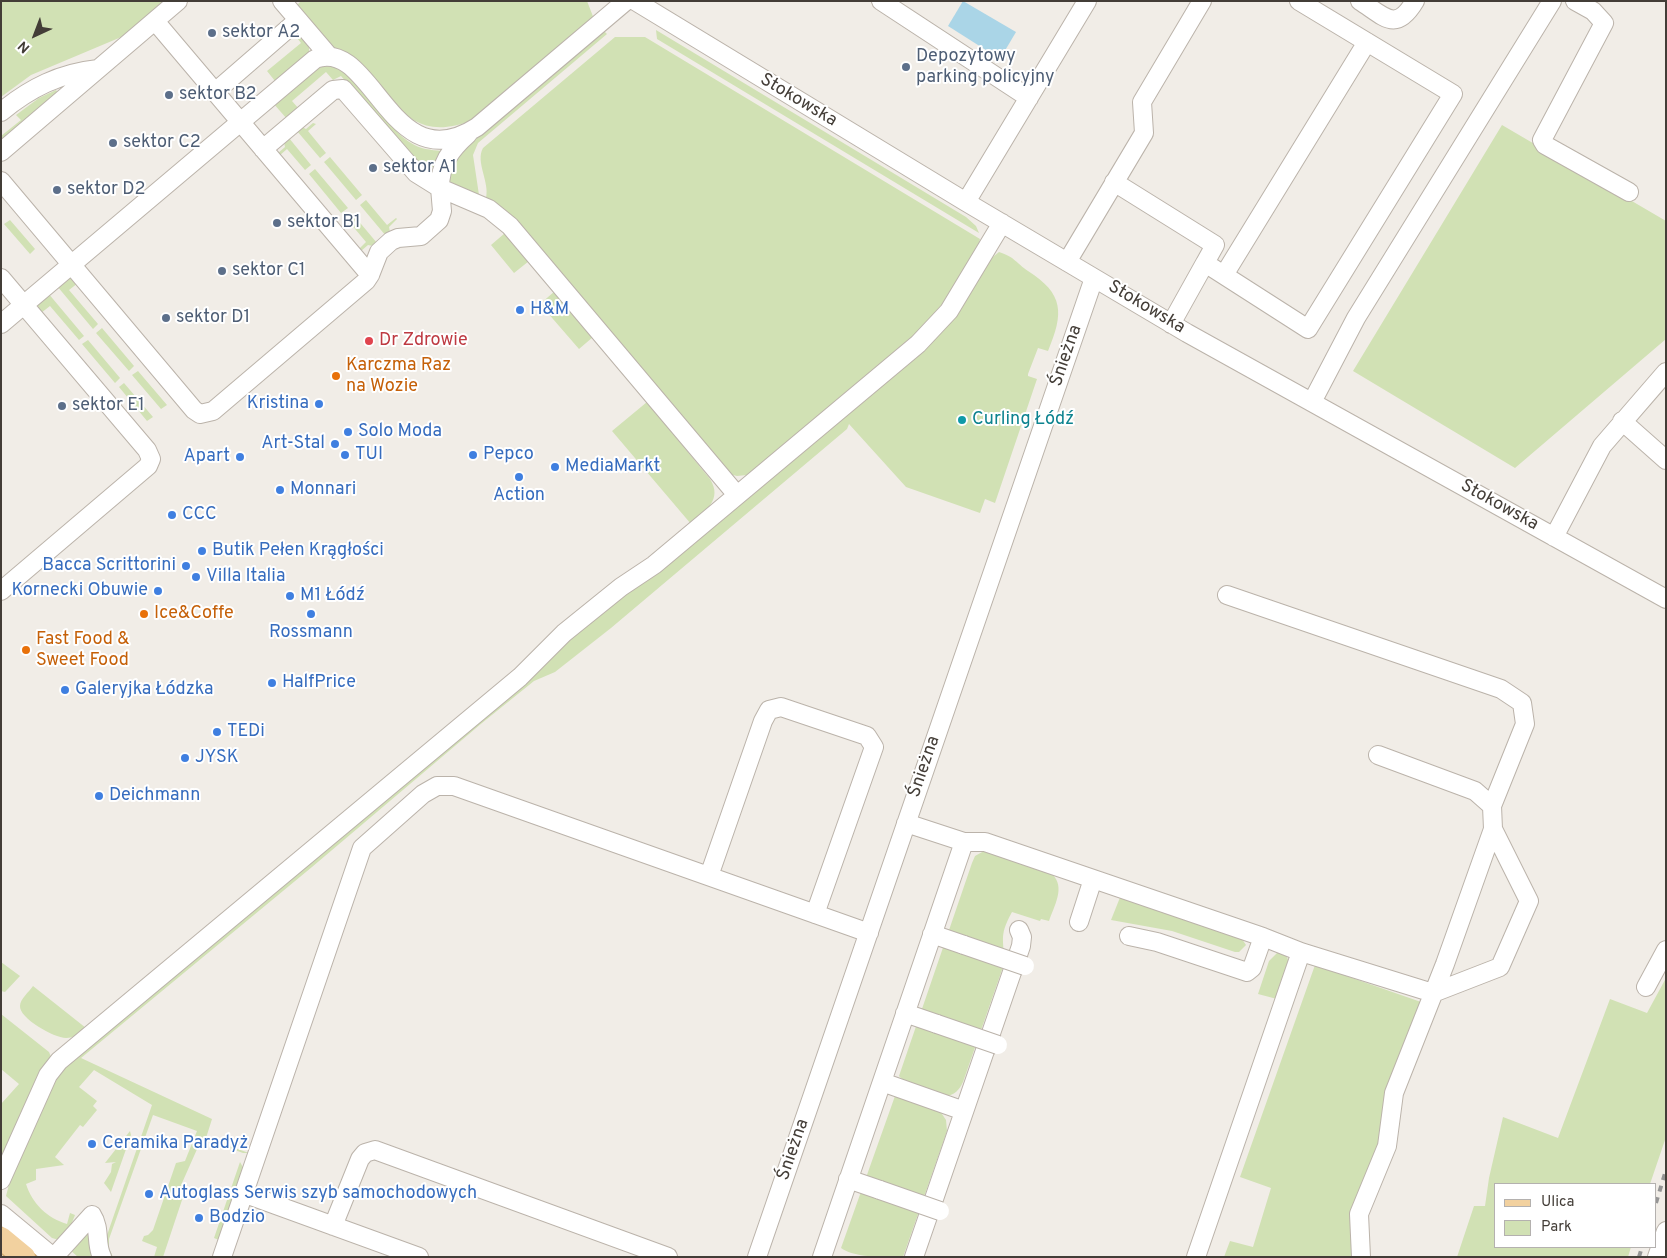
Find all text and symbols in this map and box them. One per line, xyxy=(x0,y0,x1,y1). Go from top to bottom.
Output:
north arrow xyxy=(10,10,60,60)
place label: sektor A2 xyxy=(222,22,300,44)
marker: sektor A2 xyxy=(206,27,218,39)
text: N xyxy=(15,37,34,56)
place label: Depozytowy parking policyjny xyxy=(916,46,1055,88)
marker: Depozytowy parking policyjny xyxy=(900,61,912,73)
street label: Stokowska xyxy=(756,70,840,132)
place label: sektor B2 xyxy=(179,84,257,106)
marker: sektor B2 xyxy=(163,89,175,101)
place label: sektor C2 xyxy=(123,132,201,154)
marker: sektor C2 xyxy=(107,137,119,149)
place label: sektor A1 xyxy=(383,157,457,179)
marker: sektor A1 xyxy=(367,162,379,174)
place label: sektor D2 xyxy=(67,179,145,201)
marker: sektor D2 xyxy=(51,184,63,196)
place label: sektor B1 xyxy=(287,212,361,234)
marker: sektor B1 xyxy=(271,217,283,229)
place label: sektor C1 xyxy=(232,260,305,282)
marker: sektor C1 xyxy=(216,265,228,277)
street label: Stokowska xyxy=(1104,277,1188,339)
place label: H&M xyxy=(530,299,569,321)
marker: H&M xyxy=(514,304,526,316)
place label: sektor D1 xyxy=(176,307,250,329)
marker: sektor D1 xyxy=(160,312,172,324)
street label: Śnieżna xyxy=(1046,322,1088,390)
place label: Dr Zdrowie xyxy=(379,330,468,352)
marker: Dr Zdrowie xyxy=(363,335,375,347)
place label: Karczma Raz na Wozie xyxy=(346,355,451,398)
marker: Karczma Raz na Wozie xyxy=(330,370,342,382)
place label: Kristina xyxy=(247,393,309,415)
place label: sektor E1 xyxy=(72,395,145,417)
marker: Kristina xyxy=(313,398,325,410)
marker: sektor E1 xyxy=(56,400,68,412)
place label: Curling Łódź xyxy=(972,409,1074,431)
marker: Curling Łódź xyxy=(956,414,968,426)
place label: Solo Moda xyxy=(358,421,442,443)
marker: Solo Moda xyxy=(342,426,354,438)
place label: Art-Stal xyxy=(261,433,325,455)
marker: Art-Stal xyxy=(329,438,341,450)
place label: TUI xyxy=(355,444,383,466)
place label: Pepco xyxy=(483,444,534,466)
place label: Apart xyxy=(184,446,230,468)
marker: TUI xyxy=(339,449,351,461)
marker: Pepco xyxy=(467,449,479,461)
marker: Apart xyxy=(234,451,246,463)
place label: MediaMarkt xyxy=(565,456,660,478)
marker: MediaMarkt xyxy=(549,461,561,473)
marker: Action xyxy=(513,471,525,483)
street label: Stokowska xyxy=(1456,476,1542,536)
place label: Monnari xyxy=(290,479,356,501)
marker: Monnari xyxy=(274,484,286,496)
place label: Action xyxy=(493,485,545,507)
place label: CCC xyxy=(182,504,217,526)
marker: CCC xyxy=(166,509,178,521)
place label: Butik Pełen Krągłości xyxy=(212,540,384,562)
marker: Butik Pełen Krągłości xyxy=(196,545,208,557)
place label: Bacca Scrittorini xyxy=(42,555,176,577)
marker: Bacca Scrittorini xyxy=(180,560,192,572)
place label: Villa Italia xyxy=(206,566,285,588)
marker: Villa Italia xyxy=(190,571,202,583)
place label: Kornecki Obuwie xyxy=(11,580,148,602)
marker: Kornecki Obuwie xyxy=(152,585,164,597)
place label: M1 Łódź xyxy=(300,585,365,607)
marker: M1 Łódź xyxy=(284,590,296,602)
place label: Ice&Coffe xyxy=(154,603,234,625)
marker: Ice&Coffe xyxy=(138,608,150,620)
marker: Rossmann xyxy=(305,608,317,620)
place label: Rossmann xyxy=(269,622,353,644)
place label: Fast Food & Sweet Food xyxy=(36,629,129,672)
marker: Fast Food & Sweet Food xyxy=(20,644,32,656)
place label: HalfPrice xyxy=(282,672,356,694)
marker: HalfPrice xyxy=(266,677,278,689)
place label: Galeryjka Łódzka xyxy=(75,679,213,701)
marker: Galeryjka Łódzka xyxy=(59,684,71,696)
place label: TEDi xyxy=(227,721,265,743)
marker: TEDi xyxy=(211,726,223,738)
street label: Śnieżna xyxy=(904,733,946,801)
place label: JYSK xyxy=(195,747,239,769)
marker: JYSK xyxy=(179,752,191,764)
place label: Deichmann xyxy=(109,785,200,807)
marker: Deichmann xyxy=(93,790,105,802)
street label: Śnieżna xyxy=(773,1116,815,1184)
place label: Ceramika Paradyż xyxy=(102,1133,248,1155)
marker: Ceramika Paradyż xyxy=(86,1138,98,1150)
place label: Autoglass Serwis szyb samochodowych xyxy=(159,1183,477,1205)
legend xyxy=(1494,1183,1657,1248)
marker: Autoglass Serwis szyb samochodowych xyxy=(143,1188,155,1200)
text: Ulica xyxy=(1541,1193,1574,1212)
place label: Bodzio xyxy=(209,1207,265,1229)
marker: Bodzio xyxy=(193,1212,205,1224)
text: Park xyxy=(1541,1218,1572,1237)

